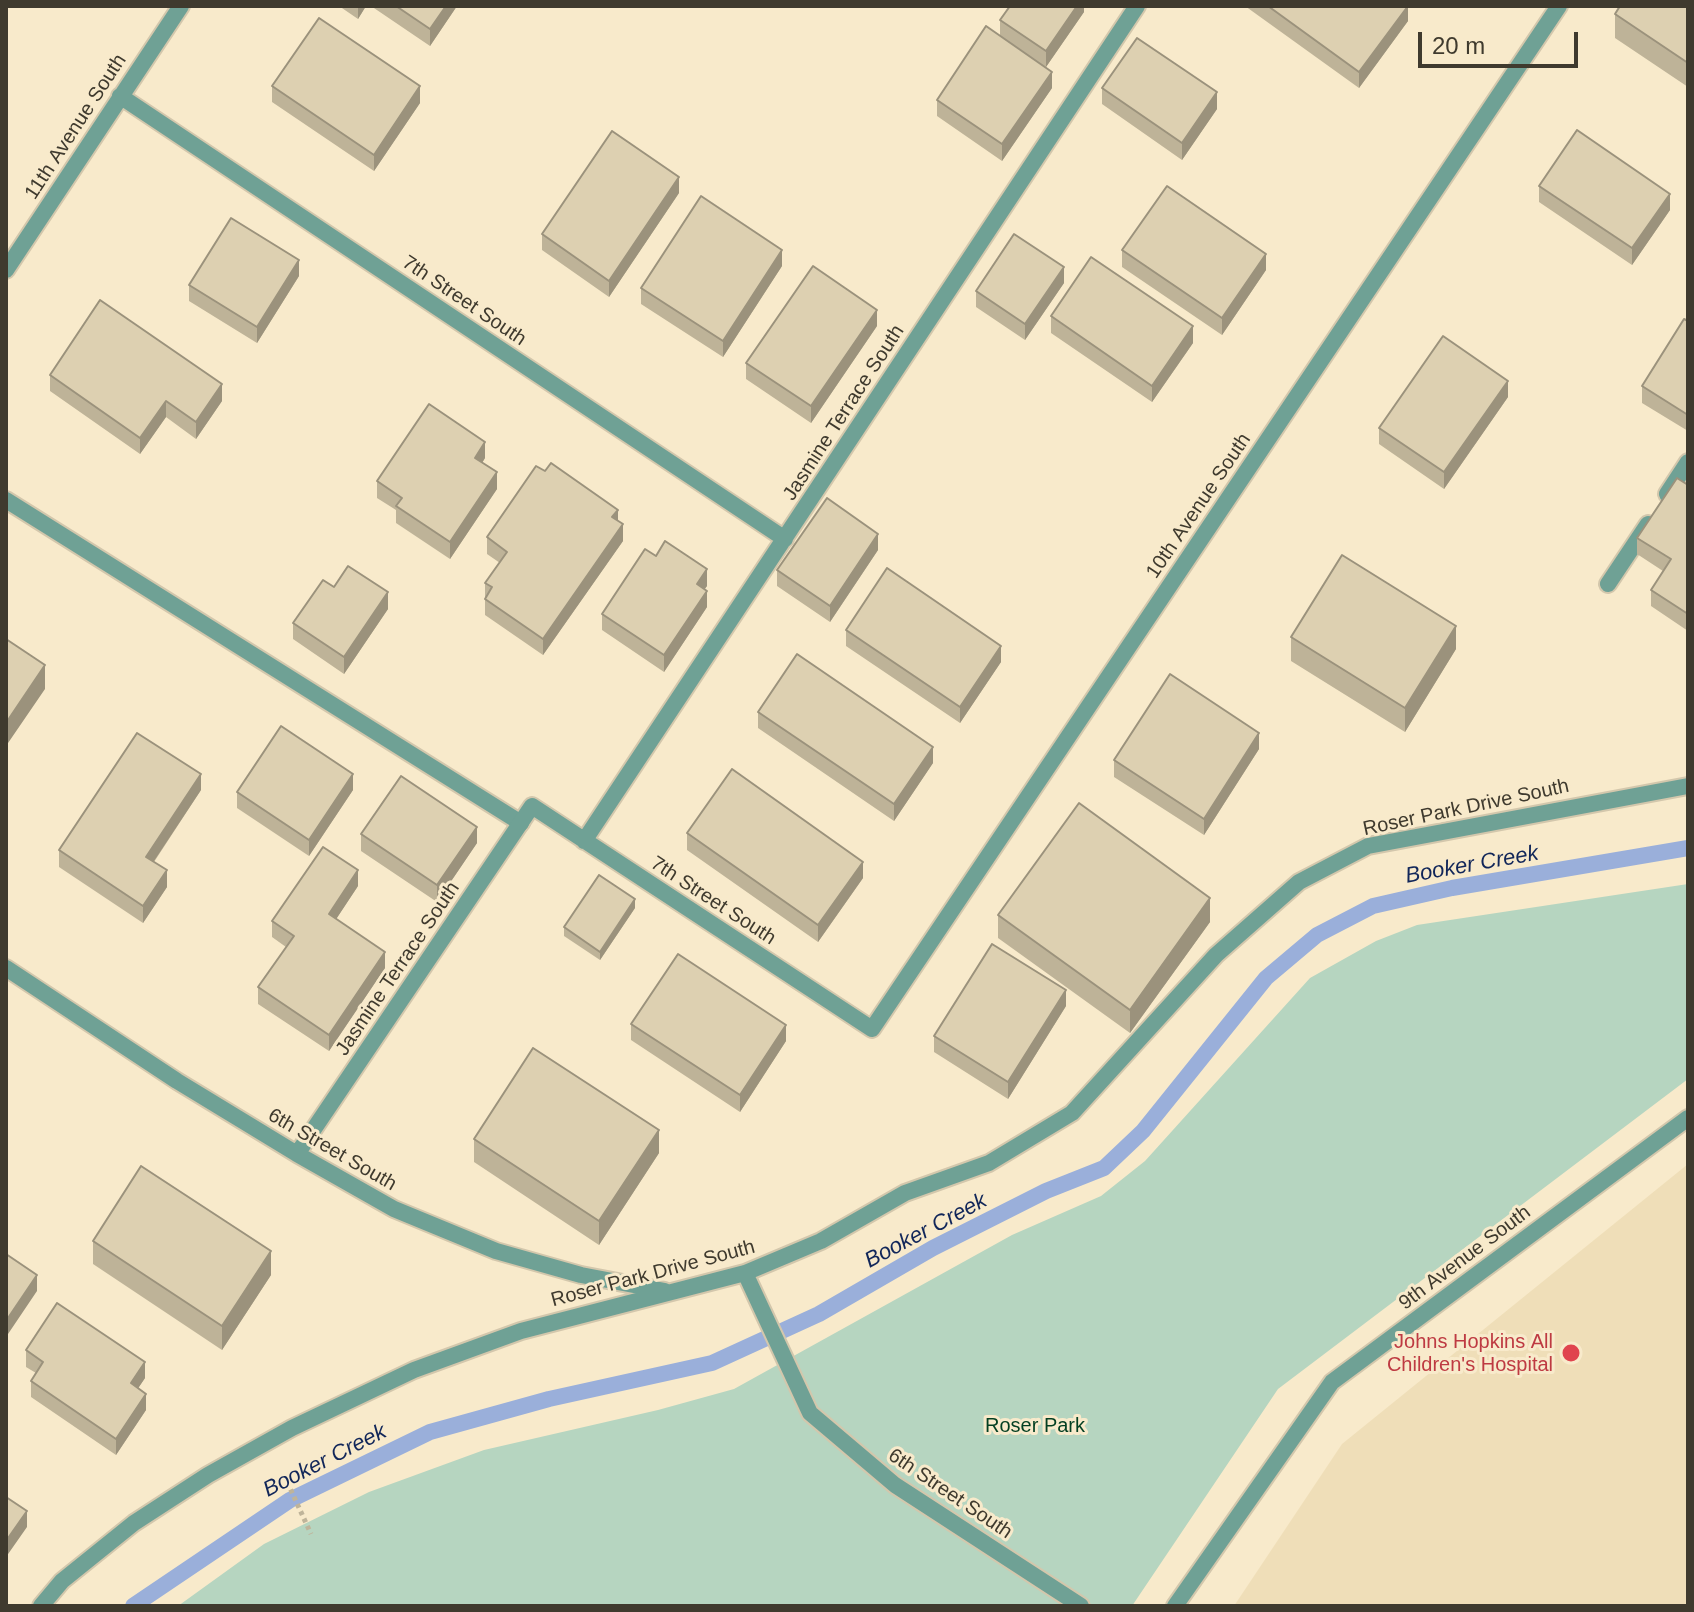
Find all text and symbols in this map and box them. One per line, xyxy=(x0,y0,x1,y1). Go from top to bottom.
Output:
scale bar xyxy=(1422,16,1582,66)
text: 20 m xyxy=(1432,32,1485,59)
street label: 11th Avenue South xyxy=(20,50,132,204)
street label: 7th Street South xyxy=(397,251,531,351)
street label: Jasmine Terrace South xyxy=(778,321,910,505)
street label: 10th Avenue South xyxy=(1142,429,1256,583)
street label: Roser Park Drive South xyxy=(1361,774,1571,842)
water label: Booker Creek xyxy=(1403,840,1541,890)
street label: 7th Street South xyxy=(646,852,780,950)
street label: Jasmine Terrace South xyxy=(331,878,465,1060)
street label: 6th Street South xyxy=(263,1103,401,1197)
water label: Booker Creek xyxy=(860,1188,992,1274)
street label: 9th Avenue South xyxy=(1394,1201,1536,1315)
street label: Roser Park Drive South xyxy=(548,1235,758,1313)
place label: Johns Hopkins All Children's Hospital xyxy=(1387,1330,1553,1377)
marker: Johns Hopkins All Children's Hospital xyxy=(1560,1342,1582,1364)
park label: Roser Park xyxy=(985,1414,1085,1438)
water label: Booker Creek xyxy=(259,1419,391,1503)
street label: 6th Street South xyxy=(883,1444,1017,1544)

